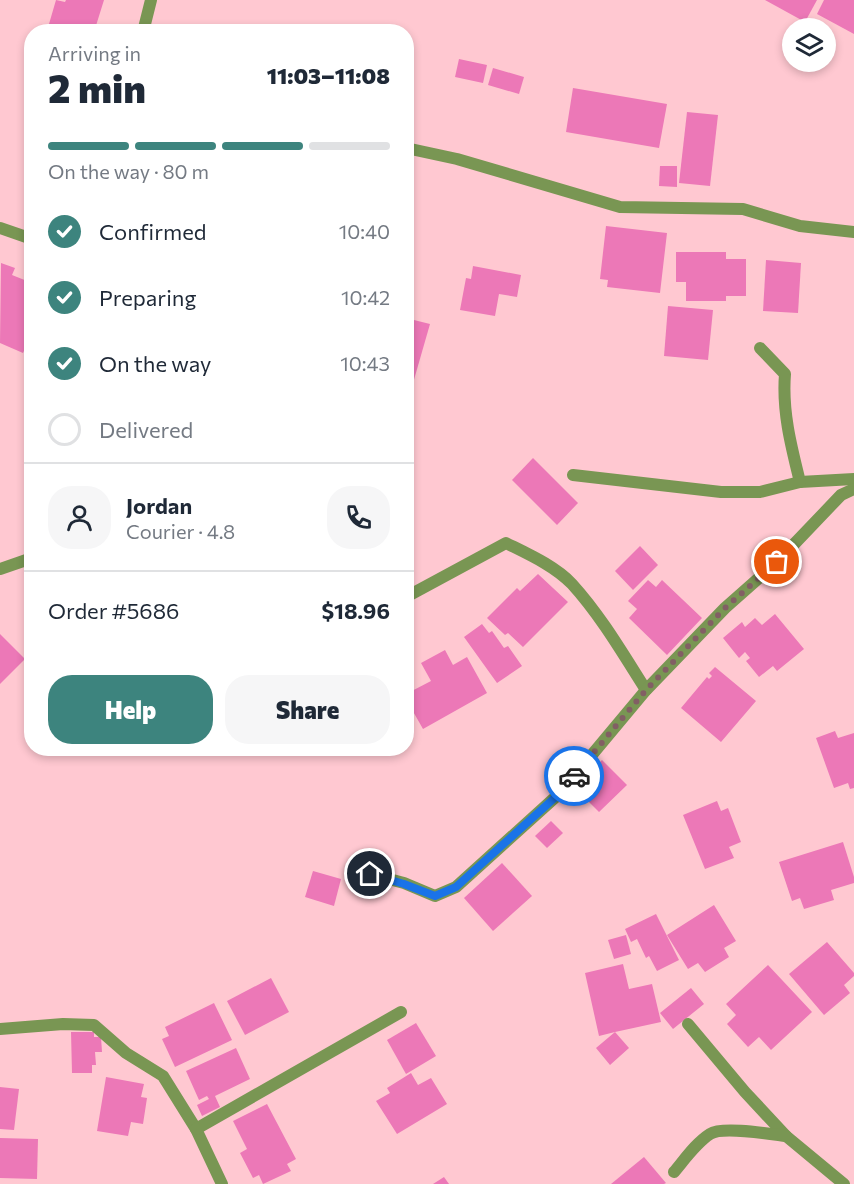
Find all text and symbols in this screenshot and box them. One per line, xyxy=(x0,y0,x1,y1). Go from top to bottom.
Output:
map controls xyxy=(782,18,836,72)
button: layers xyxy=(782,18,836,72)
text: Arriving in xyxy=(48,41,141,65)
text: 11:03–11:08 xyxy=(267,62,390,89)
text: 2 min xyxy=(48,63,146,111)
text: On the way · 80 m xyxy=(48,159,209,183)
icon: check xyxy=(48,215,81,248)
text: Confirmed xyxy=(99,218,206,245)
text: 10:40 xyxy=(339,219,390,243)
icon: check xyxy=(48,281,81,314)
text: Preparing xyxy=(99,284,196,311)
text: 10:42 xyxy=(341,285,390,309)
icon: check xyxy=(48,347,81,380)
text: On the way xyxy=(99,350,211,377)
text: 10:43 xyxy=(340,351,390,375)
text: Delivered xyxy=(99,416,193,443)
button: person xyxy=(48,486,111,549)
button: phone xyxy=(327,486,390,549)
text: Jordan xyxy=(126,492,192,519)
text: Courier · 4.8 xyxy=(126,519,235,543)
pin xyxy=(751,536,802,587)
icon: bag xyxy=(760,545,793,578)
text: Order #5686 xyxy=(48,597,179,624)
text: $18.96 xyxy=(321,597,390,624)
button: Help xyxy=(48,675,213,744)
button: Share xyxy=(225,675,390,744)
courier xyxy=(544,746,604,806)
icon: car xyxy=(558,760,591,793)
pin xyxy=(344,848,395,899)
icon: home xyxy=(353,857,386,890)

